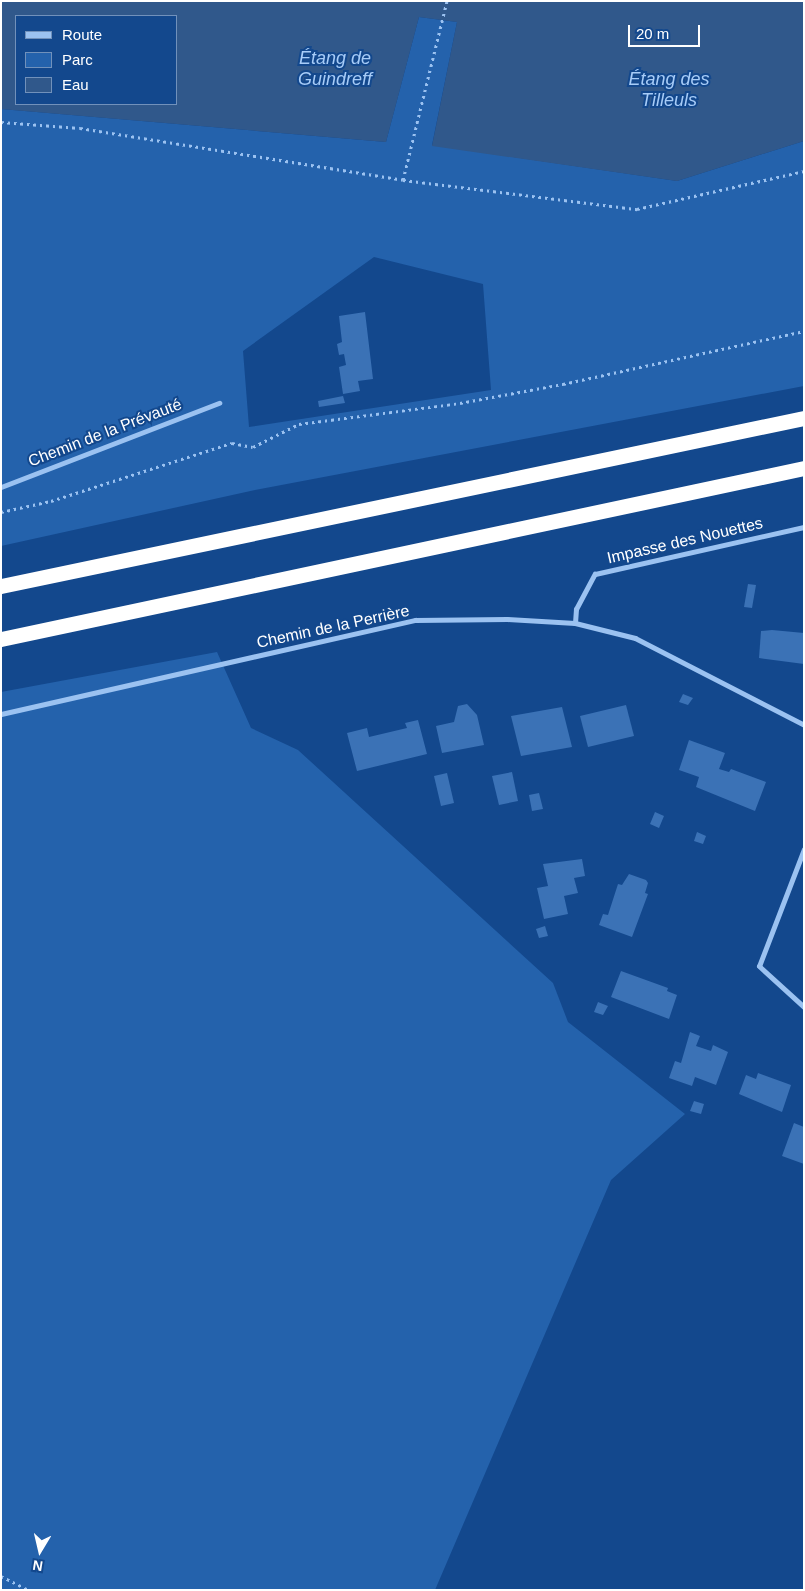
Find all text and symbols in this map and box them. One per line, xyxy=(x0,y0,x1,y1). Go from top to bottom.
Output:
legend xyxy=(15,15,178,105)
scale bar xyxy=(630,15,702,47)
text: 20 m xyxy=(636,25,669,42)
text: Route xyxy=(62,26,102,43)
water label: Étang de Guindreff xyxy=(298,48,372,90)
text: Parc xyxy=(62,51,93,68)
water label: Étang des Tilleuls xyxy=(628,69,710,112)
text: Eau xyxy=(62,76,89,93)
street label: Chemin de la Prévauté xyxy=(26,395,184,471)
street label: Impasse des Nouettes xyxy=(605,514,765,568)
street label: Chemin de la Perrière xyxy=(255,601,411,653)
north arrow xyxy=(15,1526,65,1576)
text: N xyxy=(31,1557,44,1575)

